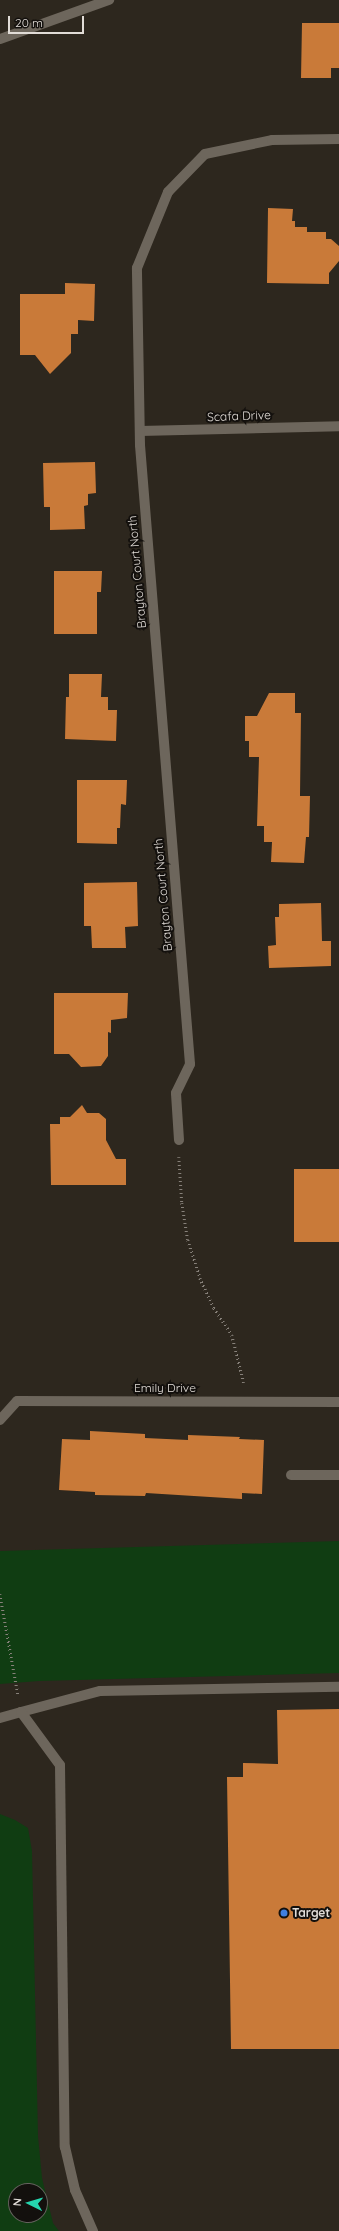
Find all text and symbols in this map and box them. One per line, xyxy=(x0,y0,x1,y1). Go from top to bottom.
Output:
scale bar xyxy=(10,8,86,34)
text: 20 m xyxy=(15,15,43,30)
street label: Scafa Drive xyxy=(207,408,271,424)
street label: Brayton Court North xyxy=(125,515,149,629)
street label: Brayton Court North xyxy=(151,838,175,952)
street label: Emily Drive xyxy=(134,1381,196,1395)
place label: Target xyxy=(292,1906,330,1920)
marker: Target xyxy=(279,1908,289,1918)
north arrow xyxy=(8,2183,48,2223)
text: N xyxy=(10,2197,24,2207)

